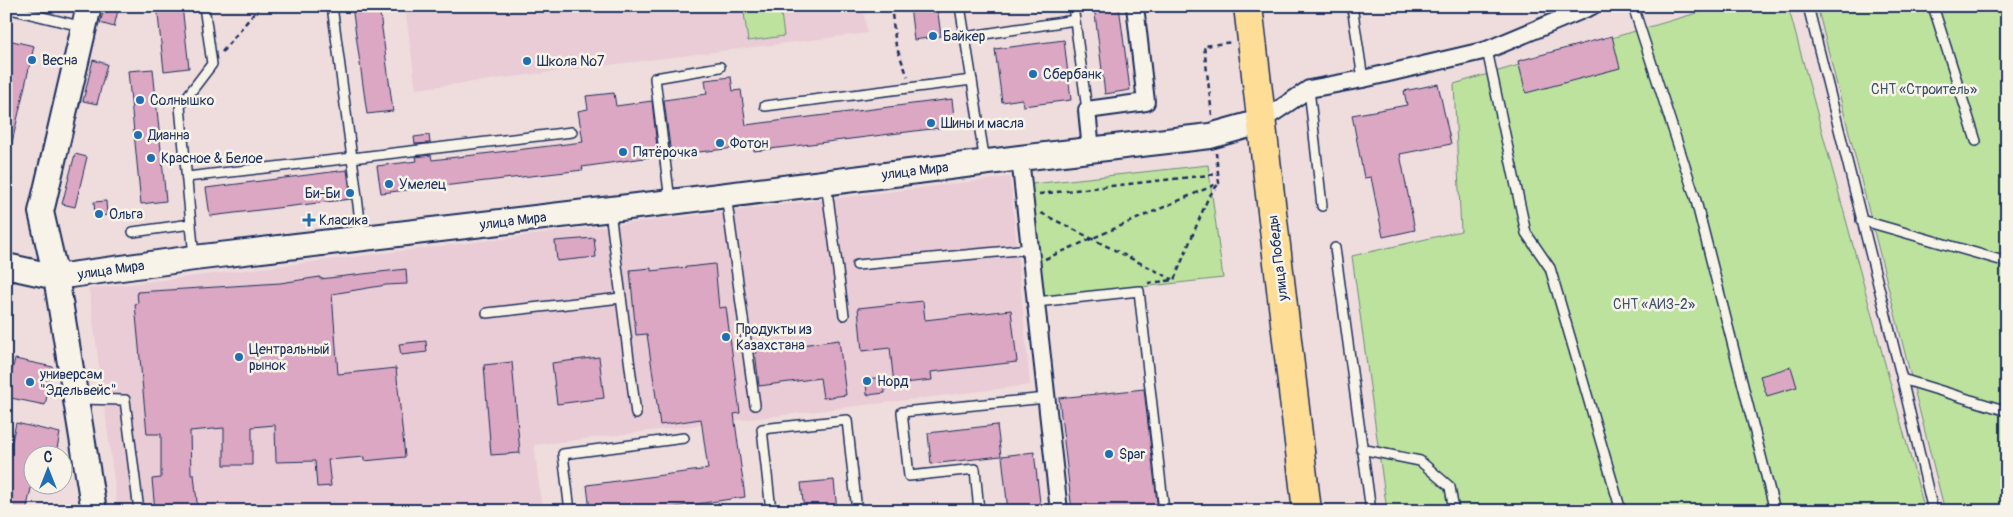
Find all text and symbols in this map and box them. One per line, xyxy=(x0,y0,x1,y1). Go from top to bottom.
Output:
place label: Байкер xyxy=(943,28,986,45)
marker: Байкер xyxy=(927,30,939,42)
place label: Весна xyxy=(42,52,77,69)
place label: Школа №7 xyxy=(537,53,605,70)
marker: Весна xyxy=(26,54,38,66)
marker: Школа №7 xyxy=(521,55,533,67)
place label: Сбербанк xyxy=(1043,66,1102,83)
marker: Сбербанк xyxy=(1027,68,1039,80)
park label: СНТ «Строитель» xyxy=(1871,81,1977,98)
place label: Солнышко xyxy=(150,92,215,109)
marker: Солнышко xyxy=(134,94,146,106)
place label: Шины и масла xyxy=(941,115,1024,132)
marker: Шины и масла xyxy=(925,117,937,129)
place label: Дианна xyxy=(147,127,190,144)
marker: Дианна xyxy=(132,129,144,141)
place label: Фотон xyxy=(730,135,768,152)
marker: Фотон xyxy=(714,137,726,149)
place label: Пятёрочка xyxy=(633,144,697,161)
marker: Пятёрочка xyxy=(617,146,629,158)
place label: Красное & Белое xyxy=(161,150,263,167)
marker: Красное & Белое xyxy=(145,152,157,164)
street label: улица Мира xyxy=(880,158,949,184)
place label: Умелец xyxy=(399,176,447,193)
marker: Умелец xyxy=(383,178,395,190)
place label: Би-Би xyxy=(305,185,340,202)
marker: Би-Би xyxy=(344,187,356,199)
place label: Ольга xyxy=(109,206,143,223)
marker: Ольга xyxy=(93,208,105,220)
street label: улица Мира xyxy=(478,208,547,234)
place label: Класика xyxy=(319,212,368,229)
marker: Класика xyxy=(303,214,315,226)
street label: улица Победы xyxy=(1264,214,1292,303)
street label: улица Мира xyxy=(75,257,146,283)
park label: СНТ «АИЗ-2» xyxy=(1613,296,1695,313)
place label: Продукты из Казахстана xyxy=(736,321,812,354)
marker: Продукты из Казахстана xyxy=(720,331,732,343)
place label: Центральный рынок xyxy=(249,341,329,374)
marker: Центральный рынок xyxy=(233,351,245,363)
place label: универсам "Эдельвейс" xyxy=(39,366,117,399)
place label: Норд xyxy=(877,373,909,390)
marker: Норд xyxy=(861,375,873,387)
marker: универсам "Эдельвейс" xyxy=(24,376,36,388)
north arrow xyxy=(22,444,72,494)
place label: Spar xyxy=(1119,446,1145,463)
marker: Spar xyxy=(1103,448,1115,460)
text: С xyxy=(44,449,53,466)

